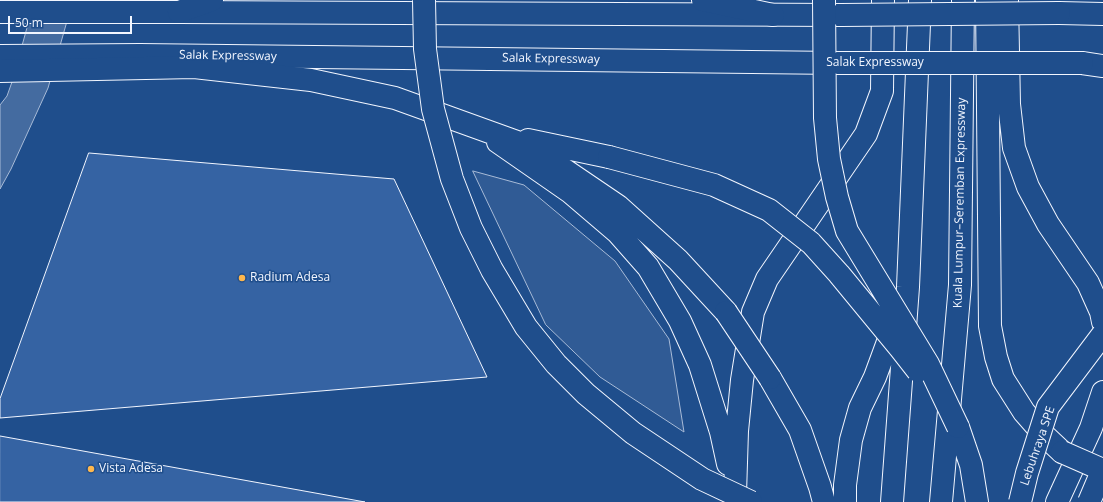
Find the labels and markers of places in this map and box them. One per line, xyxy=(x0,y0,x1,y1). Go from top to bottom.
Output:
place label: Radium Adesa xyxy=(250,271,330,285)
marker: Radium Adesa xyxy=(237,273,247,283)
place label: Vista Adesa xyxy=(99,462,163,476)
marker: Vista Adesa xyxy=(86,464,96,474)

